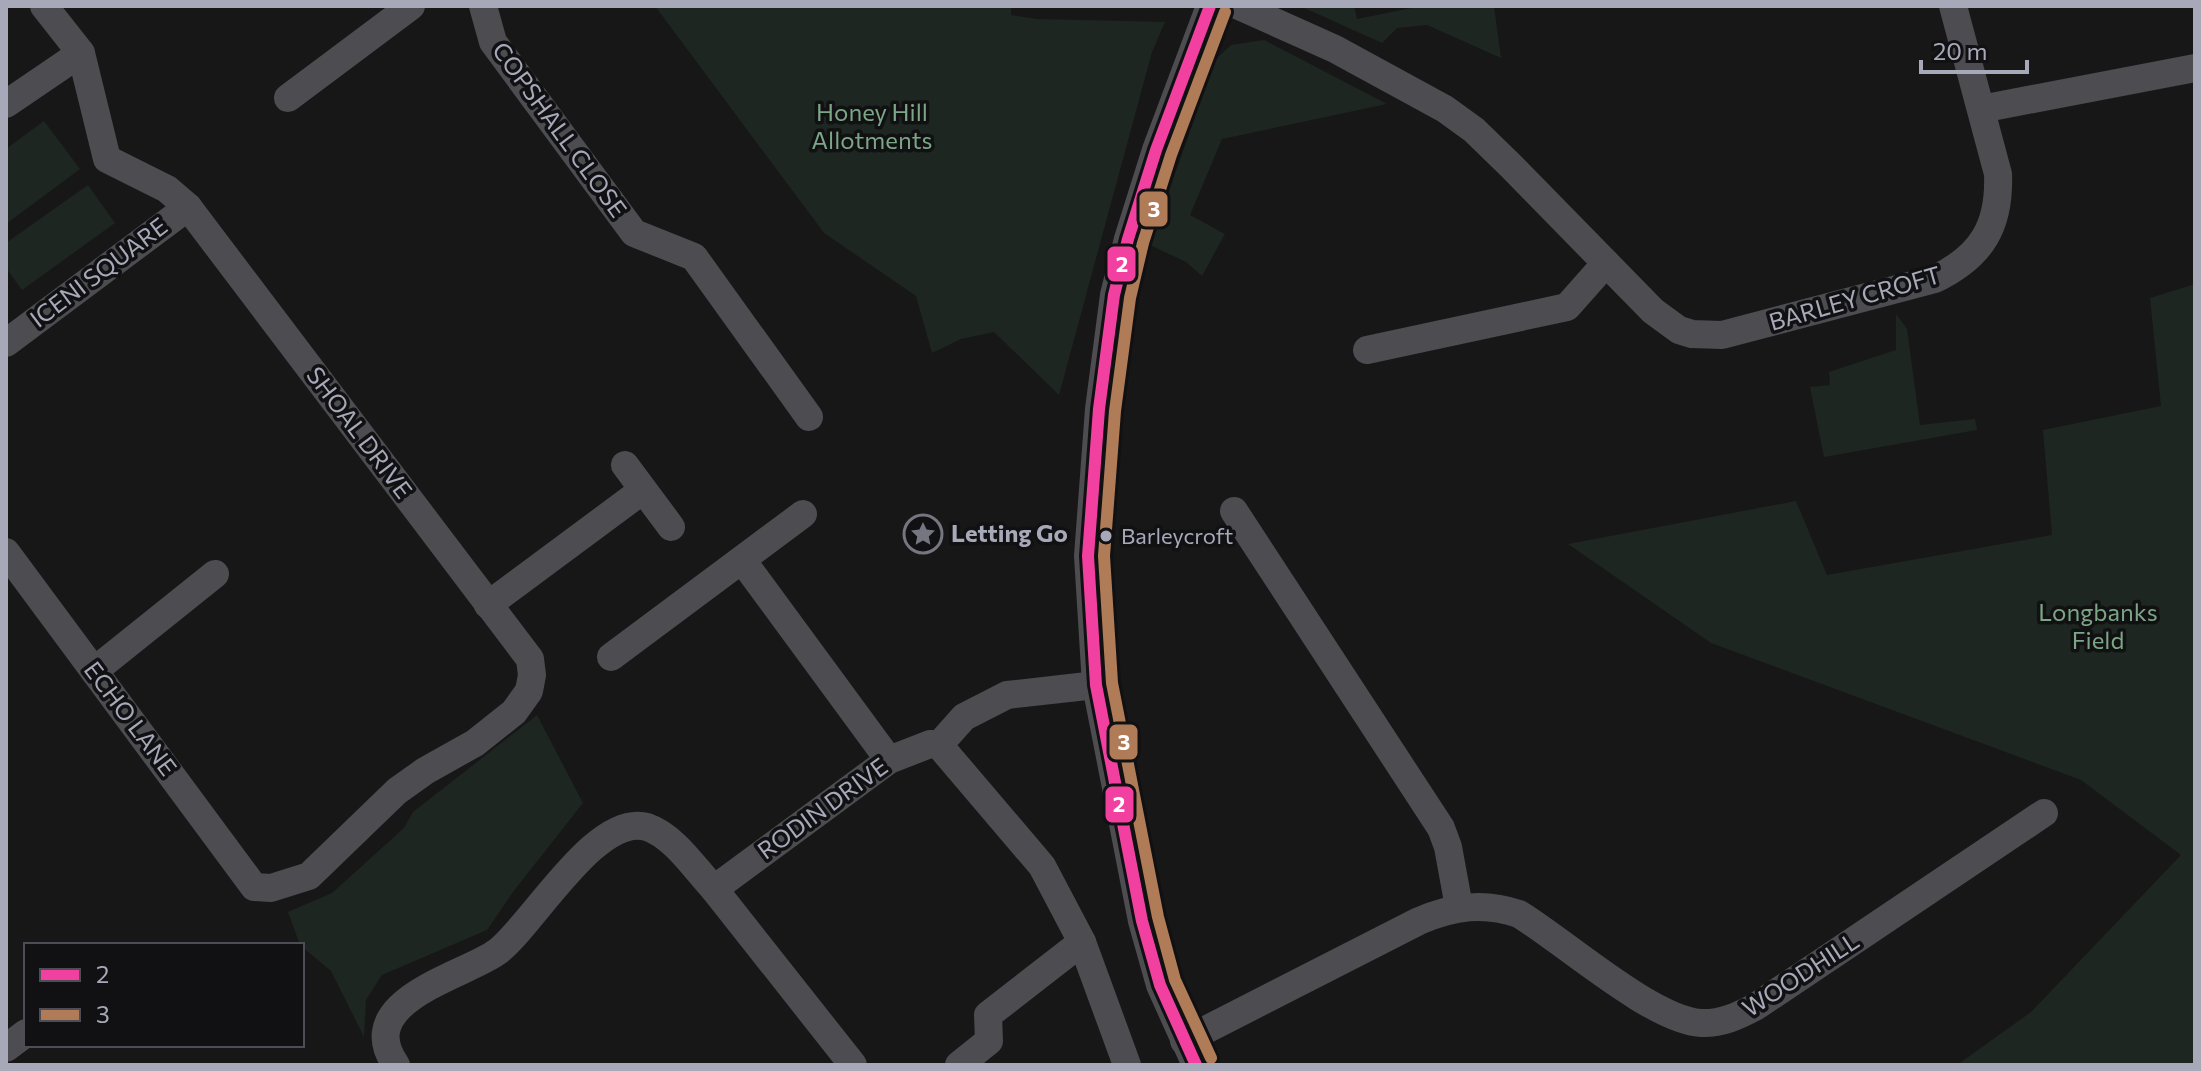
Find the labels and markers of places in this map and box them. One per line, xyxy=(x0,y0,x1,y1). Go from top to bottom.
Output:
place icon: Letting Go xyxy=(902,513,944,555)
place label: Letting Go xyxy=(951,518,1068,547)
place label: Barleycroft xyxy=(1121,522,1233,549)
marker: Barleycroft xyxy=(1098,528,1114,544)

